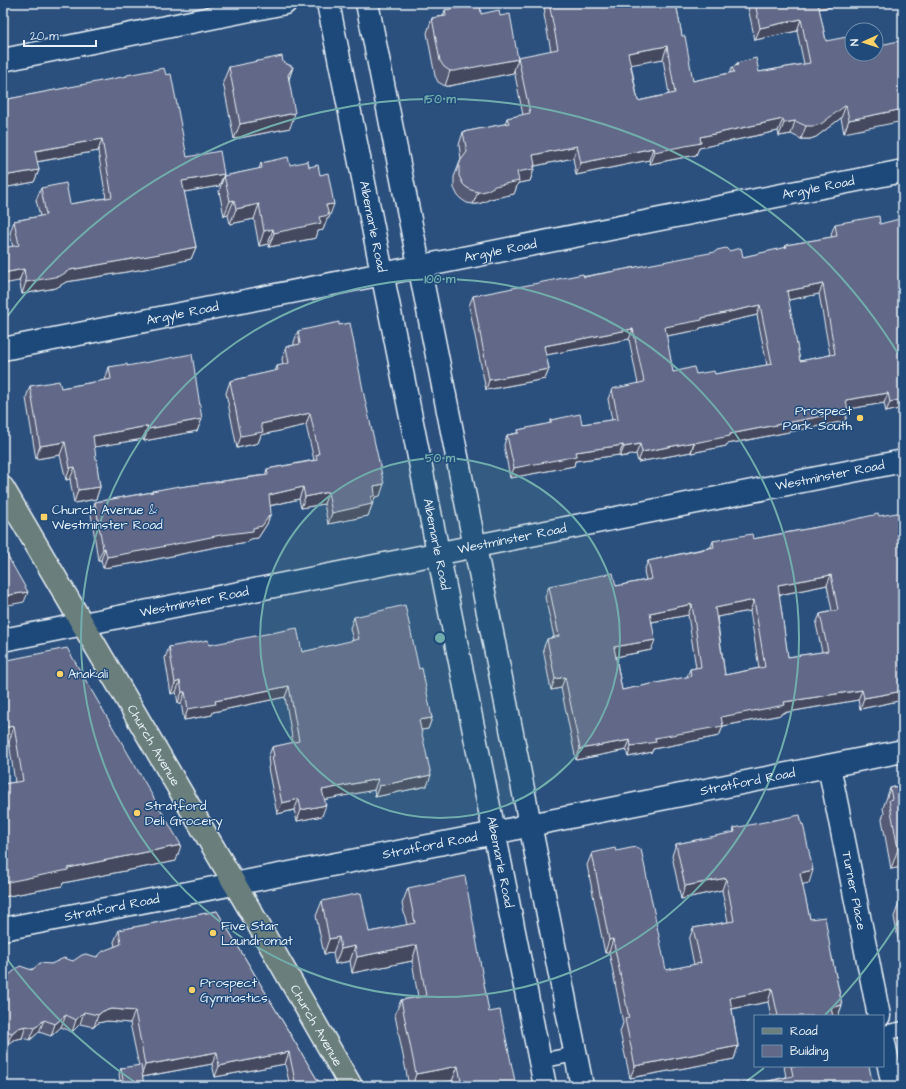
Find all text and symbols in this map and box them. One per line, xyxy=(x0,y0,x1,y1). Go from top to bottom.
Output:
scale bar xyxy=(24,22,96,48)
north arrow xyxy=(844,22,884,62)
text: 20 m xyxy=(30,28,59,45)
text: N xyxy=(847,39,862,46)
text: 150 m xyxy=(424,91,457,108)
street label: Argyle Road xyxy=(780,172,856,204)
street label: Albemarle Road xyxy=(355,179,391,274)
street label: Argyle Road xyxy=(463,235,539,267)
text: 100 m xyxy=(425,271,456,288)
street label: Argyle Road xyxy=(145,297,221,329)
place label: Prospect Park South xyxy=(783,402,853,435)
marker: Prospect Park South xyxy=(855,413,865,423)
text: 50 m xyxy=(425,450,456,467)
street label: Westminster Road xyxy=(774,456,886,495)
street label: Albemarle Road xyxy=(419,497,454,592)
place label: Church Avenue & Westminster Road xyxy=(52,501,163,534)
marker: Church Avenue & Westminster Road xyxy=(39,512,49,522)
street label: Westminster Road xyxy=(456,519,568,558)
street label: Westminster Road xyxy=(138,582,251,622)
centre of rings xyxy=(433,631,447,645)
place label: Anakali xyxy=(68,665,108,683)
marker: Anakali xyxy=(55,669,65,679)
street label: Church Avenue xyxy=(123,701,184,789)
street label: Stratford Road xyxy=(698,764,797,800)
place label: Stratford Deli Grocery xyxy=(145,797,223,831)
marker: Stratford Deli Grocery xyxy=(132,808,142,818)
street label: Albemarle Road xyxy=(482,815,518,910)
street label: Stratford Road xyxy=(381,828,479,864)
street label: Turner Place xyxy=(837,849,871,932)
street label: Stratford Road xyxy=(63,890,161,926)
place label: Five Star Laundromat xyxy=(221,917,294,950)
marker: Five Star Laundromat xyxy=(208,928,218,938)
place label: Prospect Gymnastics xyxy=(200,974,268,1008)
street label: Church Avenue xyxy=(286,981,347,1070)
marker: Prospect Gymnastics xyxy=(187,985,197,995)
legend xyxy=(754,1015,884,1067)
text: Road xyxy=(790,1023,818,1040)
text: Building xyxy=(790,1043,828,1061)

